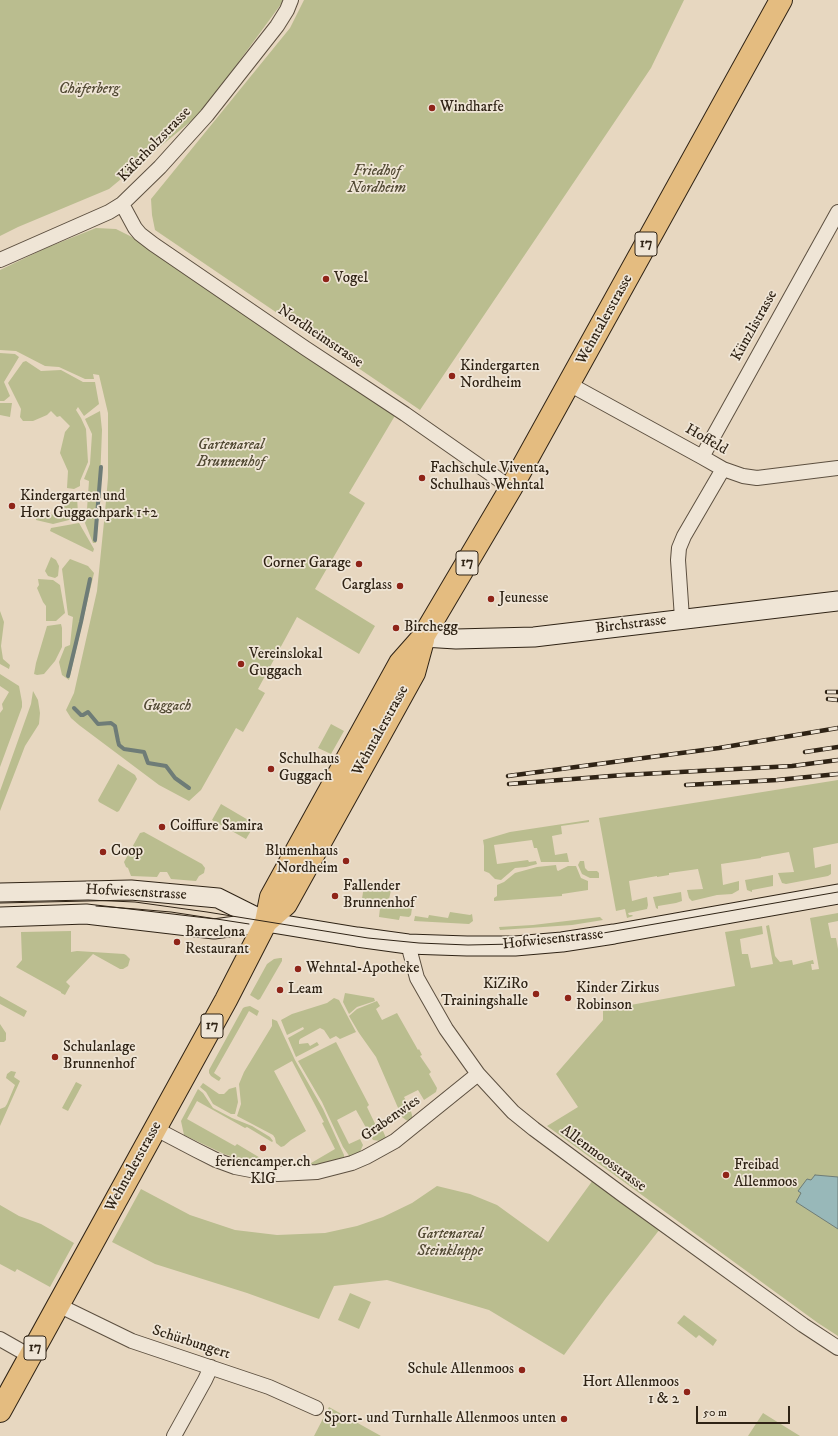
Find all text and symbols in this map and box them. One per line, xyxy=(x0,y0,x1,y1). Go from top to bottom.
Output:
park label: Chäferberg xyxy=(59,81,119,99)
place label: Windharfe xyxy=(440,99,504,117)
marker: Windharfe xyxy=(427,103,437,113)
street label: Käferholzstrasse xyxy=(115,104,195,186)
park label: Friedhof Nordheim xyxy=(348,163,406,198)
road number: 17 xyxy=(635,232,657,256)
place label: Vogel xyxy=(334,270,368,288)
street label: Wehntalerstrasse xyxy=(573,272,637,368)
marker: Vogel xyxy=(321,274,331,284)
street label: Künzlistrasse xyxy=(728,287,782,365)
street label: Nordheimstrasse xyxy=(274,302,366,372)
place label: Kindergarten Nordheim xyxy=(460,358,540,393)
marker: Kindergarten Nordheim xyxy=(447,371,457,381)
street label: Hoffeld xyxy=(681,421,731,459)
park label: Gartenareal Brunnenhof xyxy=(197,437,265,472)
place label: Fachschule Viventa, Schulhaus Wehntal xyxy=(430,460,549,495)
marker: Fachschule Viventa, Schulhaus Wehntal xyxy=(417,473,427,483)
place label: Kindergarten und Hort Guggachpark 1+2 xyxy=(20,488,158,523)
marker: Kindergarten und Hort Guggachpark 1+2 xyxy=(7,501,17,511)
road number: 17 xyxy=(456,551,478,575)
place label: Corner Garage xyxy=(263,555,351,573)
marker: Corner Garage xyxy=(354,559,364,569)
place label: Carglass xyxy=(342,577,392,595)
marker: Carglass xyxy=(395,581,405,591)
place label: Jeunesse xyxy=(499,590,548,608)
marker: Jeunesse xyxy=(486,594,496,604)
street label: Birchstrasse xyxy=(595,612,667,638)
place label: Birchegg xyxy=(404,619,458,637)
marker: Birchegg xyxy=(391,623,401,633)
place label: Vereinslokal Guggach xyxy=(249,646,322,681)
marker: Vereinslokal Guggach xyxy=(236,659,246,669)
street label: Wehntalerstrasse xyxy=(349,683,413,779)
park label: Guggach xyxy=(143,698,191,716)
place label: Schulhaus Guggach xyxy=(279,751,339,786)
marker: Schulhaus Guggach xyxy=(266,764,276,774)
place label: Coiffure Samira xyxy=(170,818,263,836)
marker: Coiffure Samira xyxy=(157,822,167,832)
place label: Coop xyxy=(111,843,143,861)
place label: Blumenhaus Nordheim xyxy=(265,843,338,878)
marker: Coop xyxy=(98,847,108,857)
marker: Blumenhaus Nordheim xyxy=(341,856,351,866)
place label: Fallender Brunnenhof xyxy=(343,878,415,913)
street label: Hofwiesenstrasse xyxy=(85,881,187,905)
marker: Fallender Brunnenhof xyxy=(330,891,340,901)
place label: Barcelona Restaurant xyxy=(185,924,249,959)
street label: Hofwiesenstrasse xyxy=(502,926,604,954)
marker: Barcelona Restaurant xyxy=(172,937,182,947)
place label: Wehntal-Apotheke xyxy=(306,960,419,978)
marker: Wehntal-Apotheke xyxy=(293,964,303,974)
place label: KiZiRo Trainingshalle xyxy=(441,976,528,1011)
place label: Kinder Zirkus Robinson xyxy=(576,980,659,1015)
place label: Leam xyxy=(288,981,323,999)
marker: Leam xyxy=(275,985,285,995)
marker: KiZiRo Trainingshalle xyxy=(531,989,541,999)
marker: Kinder Zirkus Robinson xyxy=(563,993,573,1003)
road number: 17 xyxy=(201,1014,223,1038)
place label: Schulanlage Brunnenhof xyxy=(63,1039,135,1074)
marker: Schulanlage Brunnenhof xyxy=(50,1052,60,1062)
street label: Grabenwies xyxy=(358,1092,424,1146)
street label: Wehntalerstrasse xyxy=(102,1119,166,1215)
street label: Allenmoosstrasse xyxy=(557,1122,649,1196)
marker: feriencamper.ch KlG xyxy=(258,1143,268,1153)
place label: feriencamper.ch KlG xyxy=(215,1154,311,1189)
place label: Freibad Allenmoos xyxy=(734,1157,797,1192)
marker: Freibad Allenmoos xyxy=(721,1170,731,1180)
park label: Gartenareal Steinkluppe xyxy=(417,1226,483,1261)
street label: Schürbungert xyxy=(150,1322,232,1364)
road number: 17 xyxy=(24,1336,46,1360)
place label: Schule Allenmoos xyxy=(407,1361,514,1379)
marker: Schule Allenmoos xyxy=(517,1365,527,1375)
place label: Hort Allenmoos 1 & 2 xyxy=(582,1374,679,1409)
marker: Hort Allenmoos 1 & 2 xyxy=(682,1387,692,1397)
scale bar xyxy=(698,1398,792,1424)
text: 50 m xyxy=(703,1405,727,1420)
place label: Sport- und Turnhalle Allenmoos unten xyxy=(324,1410,556,1428)
marker: Sport- und Turnhalle Allenmoos unten xyxy=(559,1414,569,1424)

